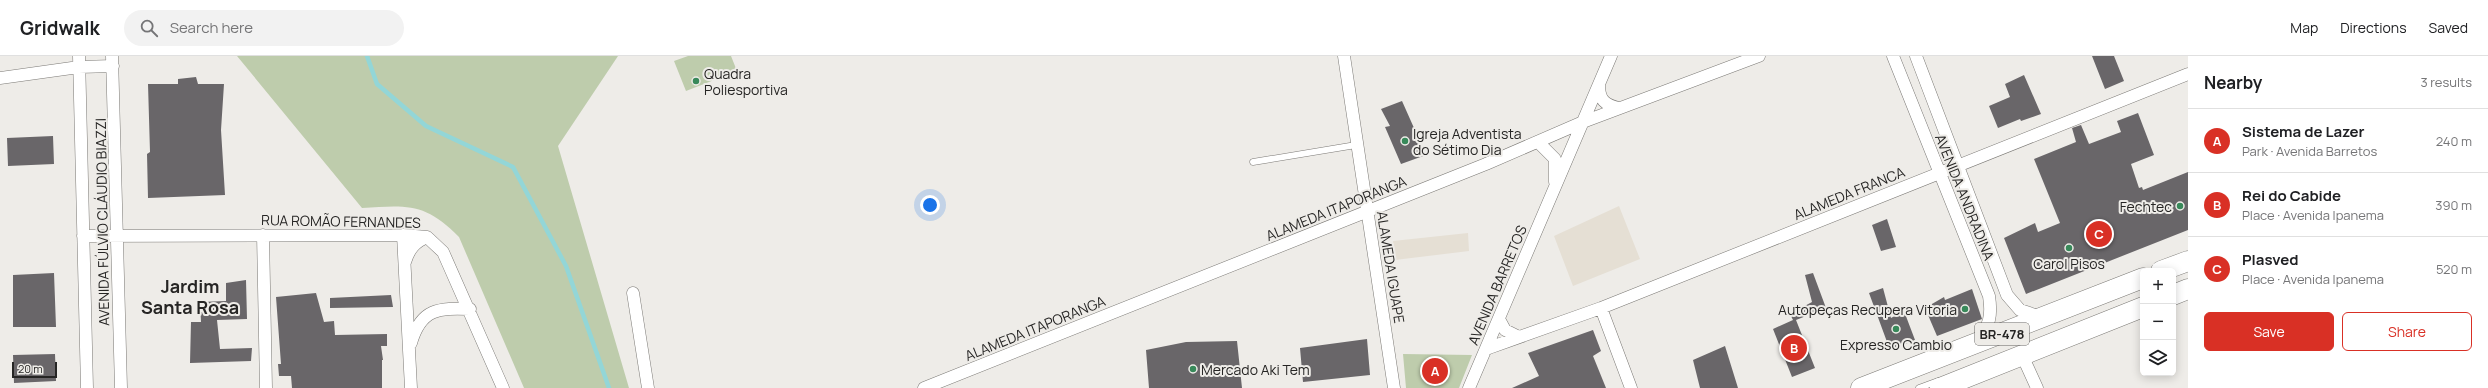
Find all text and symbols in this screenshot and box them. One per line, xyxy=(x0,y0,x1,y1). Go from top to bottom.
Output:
search box xyxy=(124,10,404,46)
text: Gridwalk xyxy=(20,15,100,41)
icon: search xyxy=(138,17,160,39)
text: Search here xyxy=(170,17,253,38)
text: Map xyxy=(2290,18,2318,37)
text: Directions xyxy=(2340,18,2407,37)
text: Saved xyxy=(2429,18,2468,37)
place label: Quadra Poliesportiva xyxy=(704,64,788,99)
text: Nearby xyxy=(2204,71,2262,94)
text: 3 results xyxy=(2420,73,2472,91)
marker: Quadra Poliesportiva xyxy=(691,76,701,86)
street label: AVENIDA FÚLVIO CLÁUDIO BIAZZI xyxy=(91,118,113,326)
text: Sistema de Lazer xyxy=(2242,121,2365,142)
place label: Igreja Adventista do Sétimo Dia xyxy=(1413,124,1522,159)
street label: AVENIDA ANDRADINA xyxy=(1931,131,1999,263)
text: A xyxy=(2213,132,2221,150)
text: 240 m xyxy=(2436,132,2472,150)
marker: Igreja Adventista do Sétimo Dia xyxy=(1400,136,1410,146)
text: Park · Avenida Barretos xyxy=(2242,142,2377,160)
street label: ALAMEDA FRANCA xyxy=(1791,162,1908,224)
street label: ALAMEDA ITAPORANGA xyxy=(1263,171,1409,245)
text: Rei do Cabide xyxy=(2242,185,2341,206)
your location xyxy=(920,195,940,215)
text: B xyxy=(2213,196,2221,214)
text: 390 m xyxy=(2435,196,2472,214)
place label: Fechtec xyxy=(2120,197,2172,216)
marker: Fechtec xyxy=(2175,201,2185,211)
text: Place · Avenida Ipanema xyxy=(2242,206,2384,224)
street label: RUA ROMÃO FERNANDES xyxy=(261,210,421,232)
street label: ALAMEDA IGUAPE xyxy=(1373,210,1409,324)
pin: C xyxy=(2086,219,2112,249)
street label: AVENIDA BARRETOS xyxy=(1463,222,1531,348)
marker: Carol Pisos xyxy=(2064,243,2074,253)
text: Plasved xyxy=(2242,249,2299,270)
place label: Carol Pisos xyxy=(2033,254,2105,273)
text: C xyxy=(2212,260,2222,278)
text: 520 m xyxy=(2436,260,2472,278)
map controls xyxy=(2140,268,2176,376)
button: + xyxy=(2140,268,2176,304)
text: Place · Avenida Ipanema xyxy=(2242,270,2384,288)
district label: Jardim Santa Rosa xyxy=(141,274,239,319)
street label: ALAMEDA ITAPORANGA xyxy=(962,291,1108,365)
place label: Autopeças Recupera Vitoria xyxy=(1778,300,1957,319)
marker: Autopeças Recupera Vitoria xyxy=(1960,304,1970,314)
button: − xyxy=(2140,304,2176,340)
button: Save xyxy=(2204,312,2334,351)
button: Share xyxy=(2342,312,2472,351)
road number: BR-478 xyxy=(1975,323,2029,345)
marker: Expresso Cambio xyxy=(1891,324,1901,334)
pin: B xyxy=(1781,333,1807,363)
place label: Expresso Cambio xyxy=(1840,335,1952,354)
button: layers xyxy=(2140,340,2176,376)
pin: A xyxy=(1422,356,1448,386)
scale bar xyxy=(12,360,57,379)
place label: Mercado Aki Tem xyxy=(1201,360,1310,379)
text: 20 m xyxy=(18,361,43,376)
marker: Mercado Aki Tem xyxy=(1188,364,1198,374)

